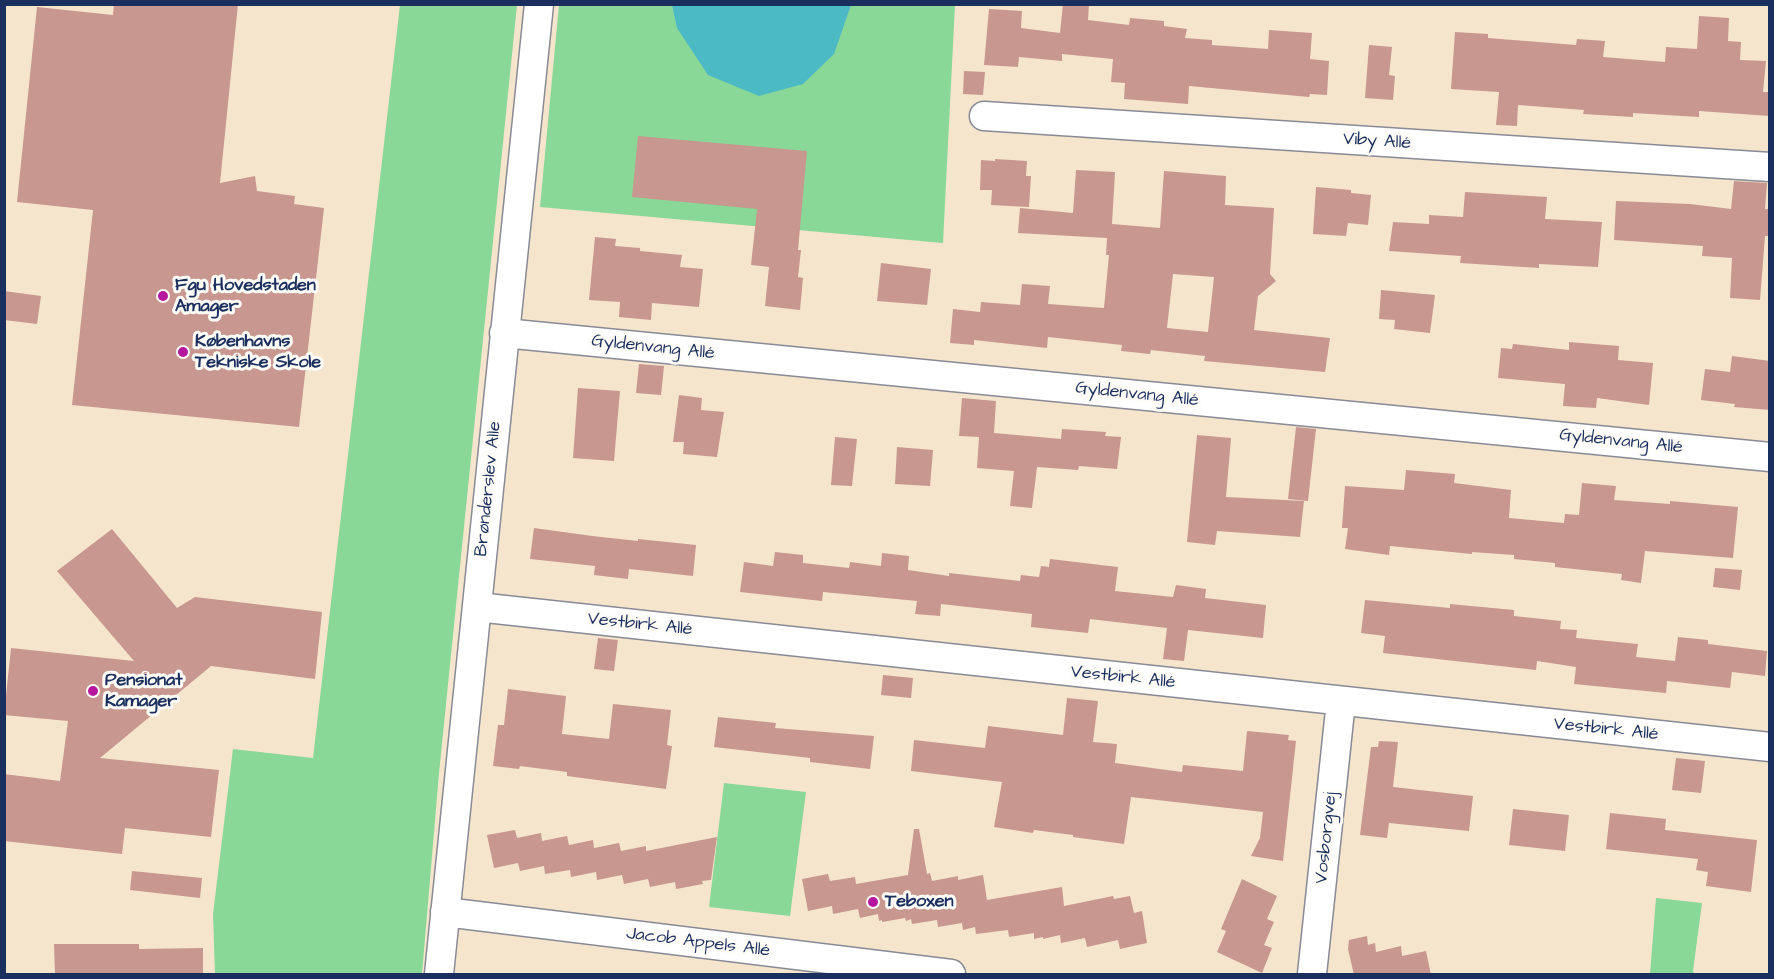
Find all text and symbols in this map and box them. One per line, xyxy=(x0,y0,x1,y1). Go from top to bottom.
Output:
street label: Viby Allé xyxy=(1342,129,1412,155)
place label: Fgu Hovedstaden Amager xyxy=(175,275,316,318)
marker: Fgu Hovedstaden Amager xyxy=(156,289,170,303)
place label: Københavns Tekniske Skole xyxy=(195,331,321,374)
street label: Gyldenvang Allé xyxy=(590,331,716,365)
marker: Københavns Tekniske Skole xyxy=(176,345,190,359)
street label: Gyldenvang Allé xyxy=(1074,378,1200,412)
street label: Brønderslev Alle xyxy=(471,420,507,558)
street label: Gyldenvang Allé xyxy=(1558,425,1684,459)
street label: Vestbirk Allé xyxy=(587,609,693,641)
street label: Vestbirk Allé xyxy=(1070,662,1176,694)
place label: Pensionat Kamager xyxy=(105,670,183,712)
marker: Pensionat Kamager xyxy=(86,684,100,698)
street label: Vestbirk Allé xyxy=(1553,714,1659,746)
street label: Vosborgvej xyxy=(1311,791,1343,885)
place label: Teboxen xyxy=(885,891,953,913)
marker: Teboxen xyxy=(866,895,880,909)
street label: Jacob Appels Allé xyxy=(625,923,771,963)

